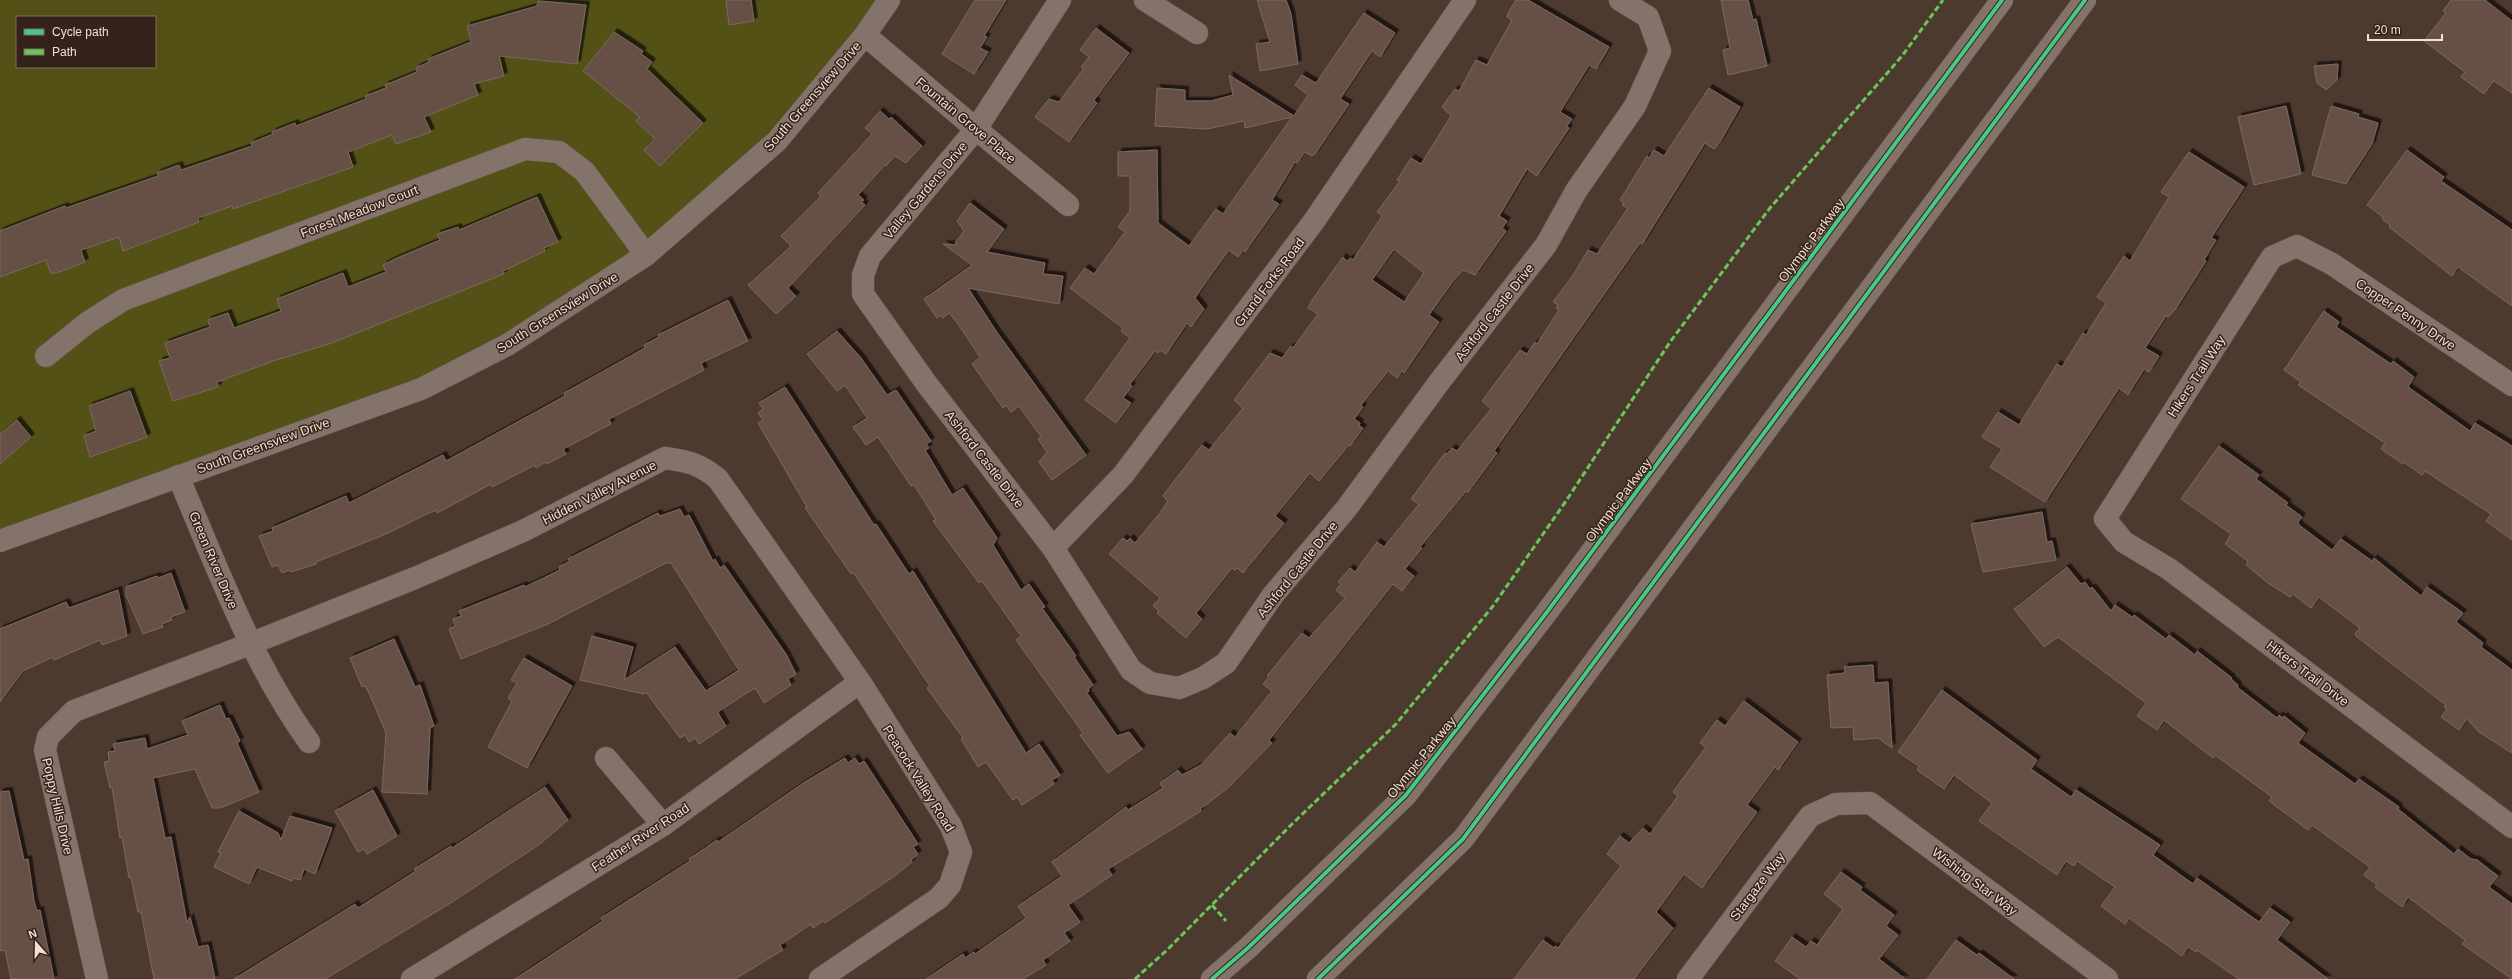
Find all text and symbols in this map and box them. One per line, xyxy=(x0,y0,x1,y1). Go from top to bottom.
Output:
legend xyxy=(16,16,156,68)
scale bar xyxy=(2368,16,2442,42)
text: 20 m xyxy=(2374,23,2401,37)
text: Cycle path xyxy=(52,25,109,39)
street label: South Greensview Drive xyxy=(761,39,864,154)
text: Path xyxy=(52,45,77,59)
street label: Fountain Grove Place xyxy=(913,74,1019,167)
street label: Valley Gardens Drive xyxy=(880,139,970,242)
street label: Forest Meadow Court xyxy=(298,182,421,241)
street label: Olympic Parkway xyxy=(1775,195,1848,285)
street label: Grand Forks Road xyxy=(1231,235,1308,330)
street label: Ashford Castle Drive xyxy=(1452,261,1537,364)
street label: South Greensview Drive xyxy=(494,269,621,356)
street label: Copper Penny Drive xyxy=(2353,275,2458,353)
street label: Hikers Trail Way xyxy=(2164,332,2229,420)
street label: Ashford Castle Drive xyxy=(942,408,1027,511)
street label: South Greensview Drive xyxy=(195,414,332,476)
street label: Olympic Parkway xyxy=(1582,455,1655,545)
street label: Hidden Valley Avenue xyxy=(540,457,659,528)
street label: Green River Drive xyxy=(186,509,241,611)
street label: Ashford Castle Drive xyxy=(1254,518,1341,620)
street label: Hikers Trail Drive xyxy=(2264,638,2352,709)
street label: Olympic Parkway xyxy=(1384,713,1459,801)
street label: Peacock Valley Road xyxy=(880,722,957,834)
street label: Poppy Hills Drive xyxy=(39,756,76,856)
street label: Feather River Road xyxy=(589,800,692,875)
street label: Wishing Star Way xyxy=(1929,844,2021,919)
street label: Stargaze Way xyxy=(1727,849,1788,923)
north arrow xyxy=(16,923,56,963)
text: N xyxy=(27,927,38,941)

